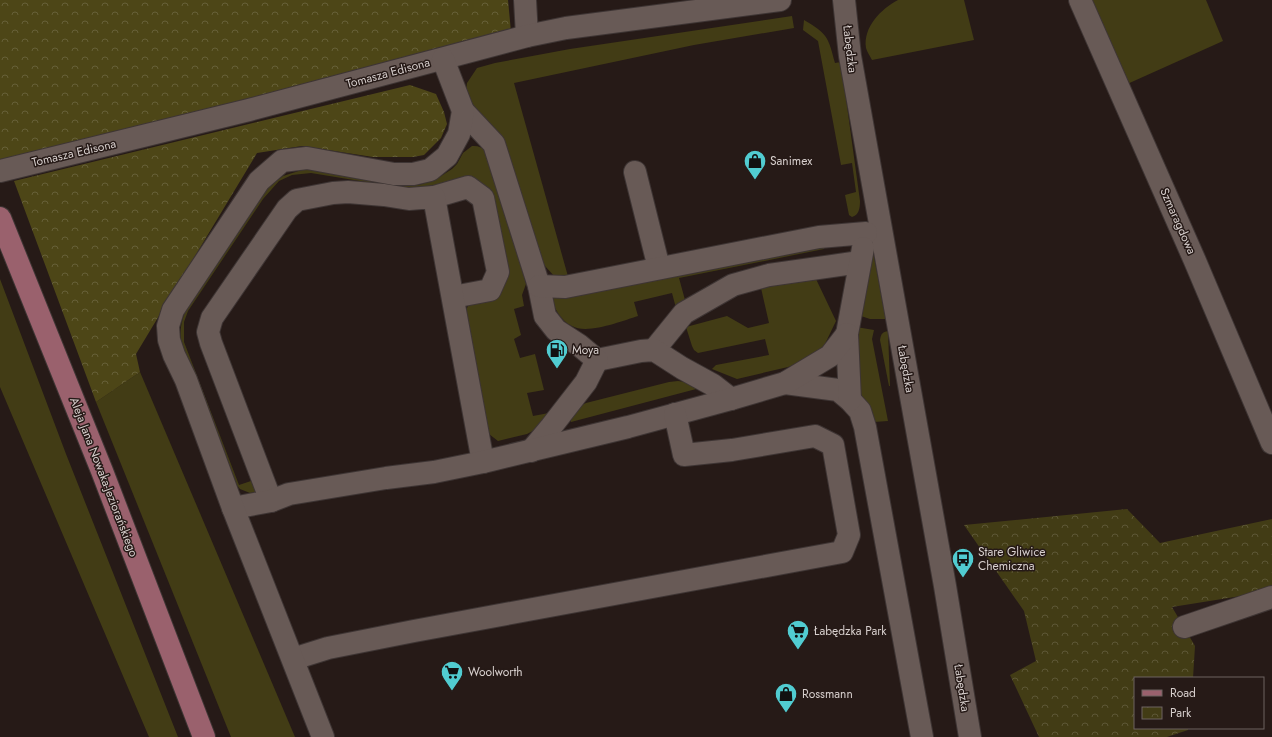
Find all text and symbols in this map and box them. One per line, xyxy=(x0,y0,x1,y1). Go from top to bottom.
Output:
street label: Łabędzka xyxy=(838,23,862,74)
street label: Tomasza Edisona xyxy=(344,53,432,93)
street label: Tomasza Edisona xyxy=(30,135,118,171)
shop icon: Sanimex xyxy=(742,148,768,181)
place label: Sanimex xyxy=(770,152,813,170)
street label: Szmaragdowa xyxy=(1155,185,1201,257)
fuel station icon: Moya xyxy=(544,337,570,370)
place label: Moya xyxy=(572,341,599,359)
street label: Łabędzka xyxy=(893,343,919,394)
street label: Aleja Jana Nowaka-Jeziorańskiego xyxy=(65,395,143,560)
place label: Stare Gliwice Chemiczna xyxy=(978,543,1045,575)
bus stop icon: Stare Gliwice Chemiczna xyxy=(950,546,976,579)
supermarket icon: Łabędzka Park xyxy=(785,618,811,651)
place label: Łabędzka Park xyxy=(813,622,887,640)
supermarket icon: Woolworth xyxy=(439,659,465,692)
street label: Łabędzka xyxy=(949,662,975,713)
place label: Woolworth xyxy=(468,663,523,681)
legend xyxy=(1134,677,1264,729)
shop icon: Rossmann xyxy=(773,681,799,714)
text: Road xyxy=(1170,684,1196,702)
place label: Rossmann xyxy=(802,685,853,703)
text: Park xyxy=(1170,704,1192,722)

